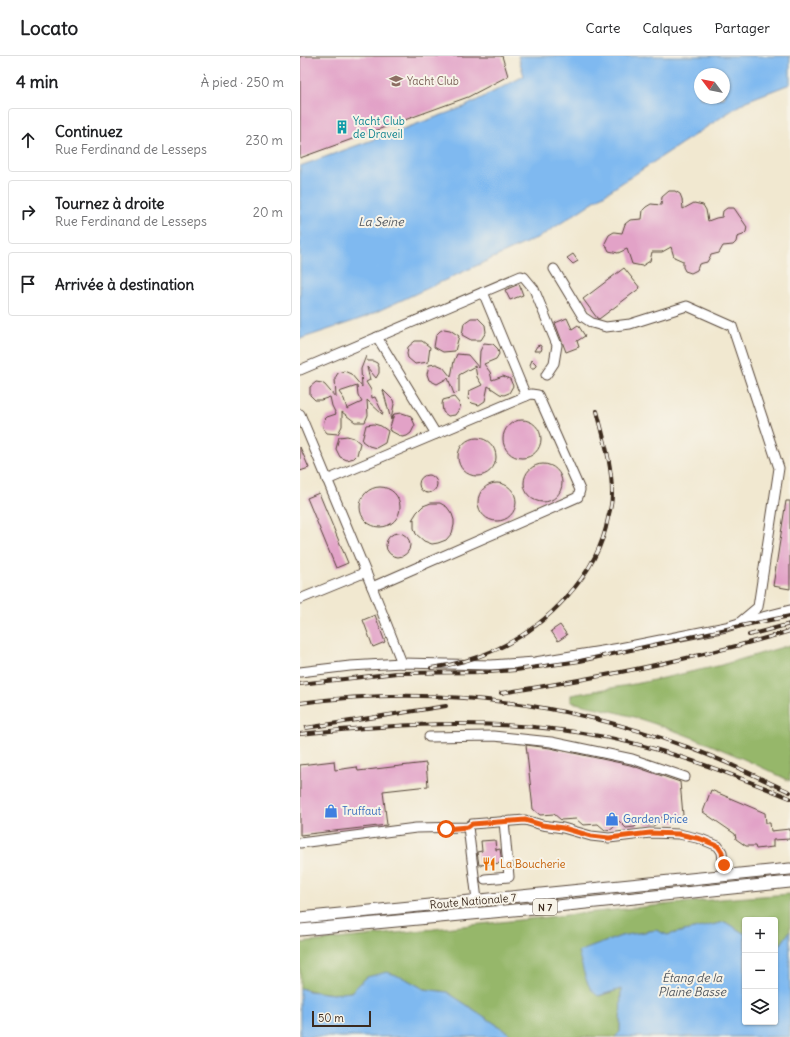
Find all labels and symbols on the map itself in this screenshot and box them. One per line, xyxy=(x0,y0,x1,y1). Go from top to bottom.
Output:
north arrow xyxy=(694,68,730,104)
school or university icon: Yacht Club xyxy=(388,73,404,89)
place label: Yacht Club xyxy=(407,74,459,88)
place label: Yacht Club de Draveil xyxy=(353,114,405,141)
building icon: Yacht Club de Draveil xyxy=(334,119,350,135)
water label: La Seine xyxy=(358,214,405,229)
shop icon: Truffaut xyxy=(323,803,339,819)
place label: Truffaut xyxy=(342,804,382,818)
shop icon: Garden Price xyxy=(604,811,620,827)
place label: Garden Price xyxy=(623,812,688,826)
route start xyxy=(437,820,455,838)
restaurant icon: La Boucherie xyxy=(481,856,497,872)
route end xyxy=(715,856,733,874)
place label: La Boucherie xyxy=(500,857,565,871)
street label: Route Nationale 7 xyxy=(429,890,517,912)
road number: N 7 xyxy=(533,899,557,915)
water label: Étang de la Plaine Basse xyxy=(658,970,727,999)
scale bar xyxy=(312,1009,371,1028)

